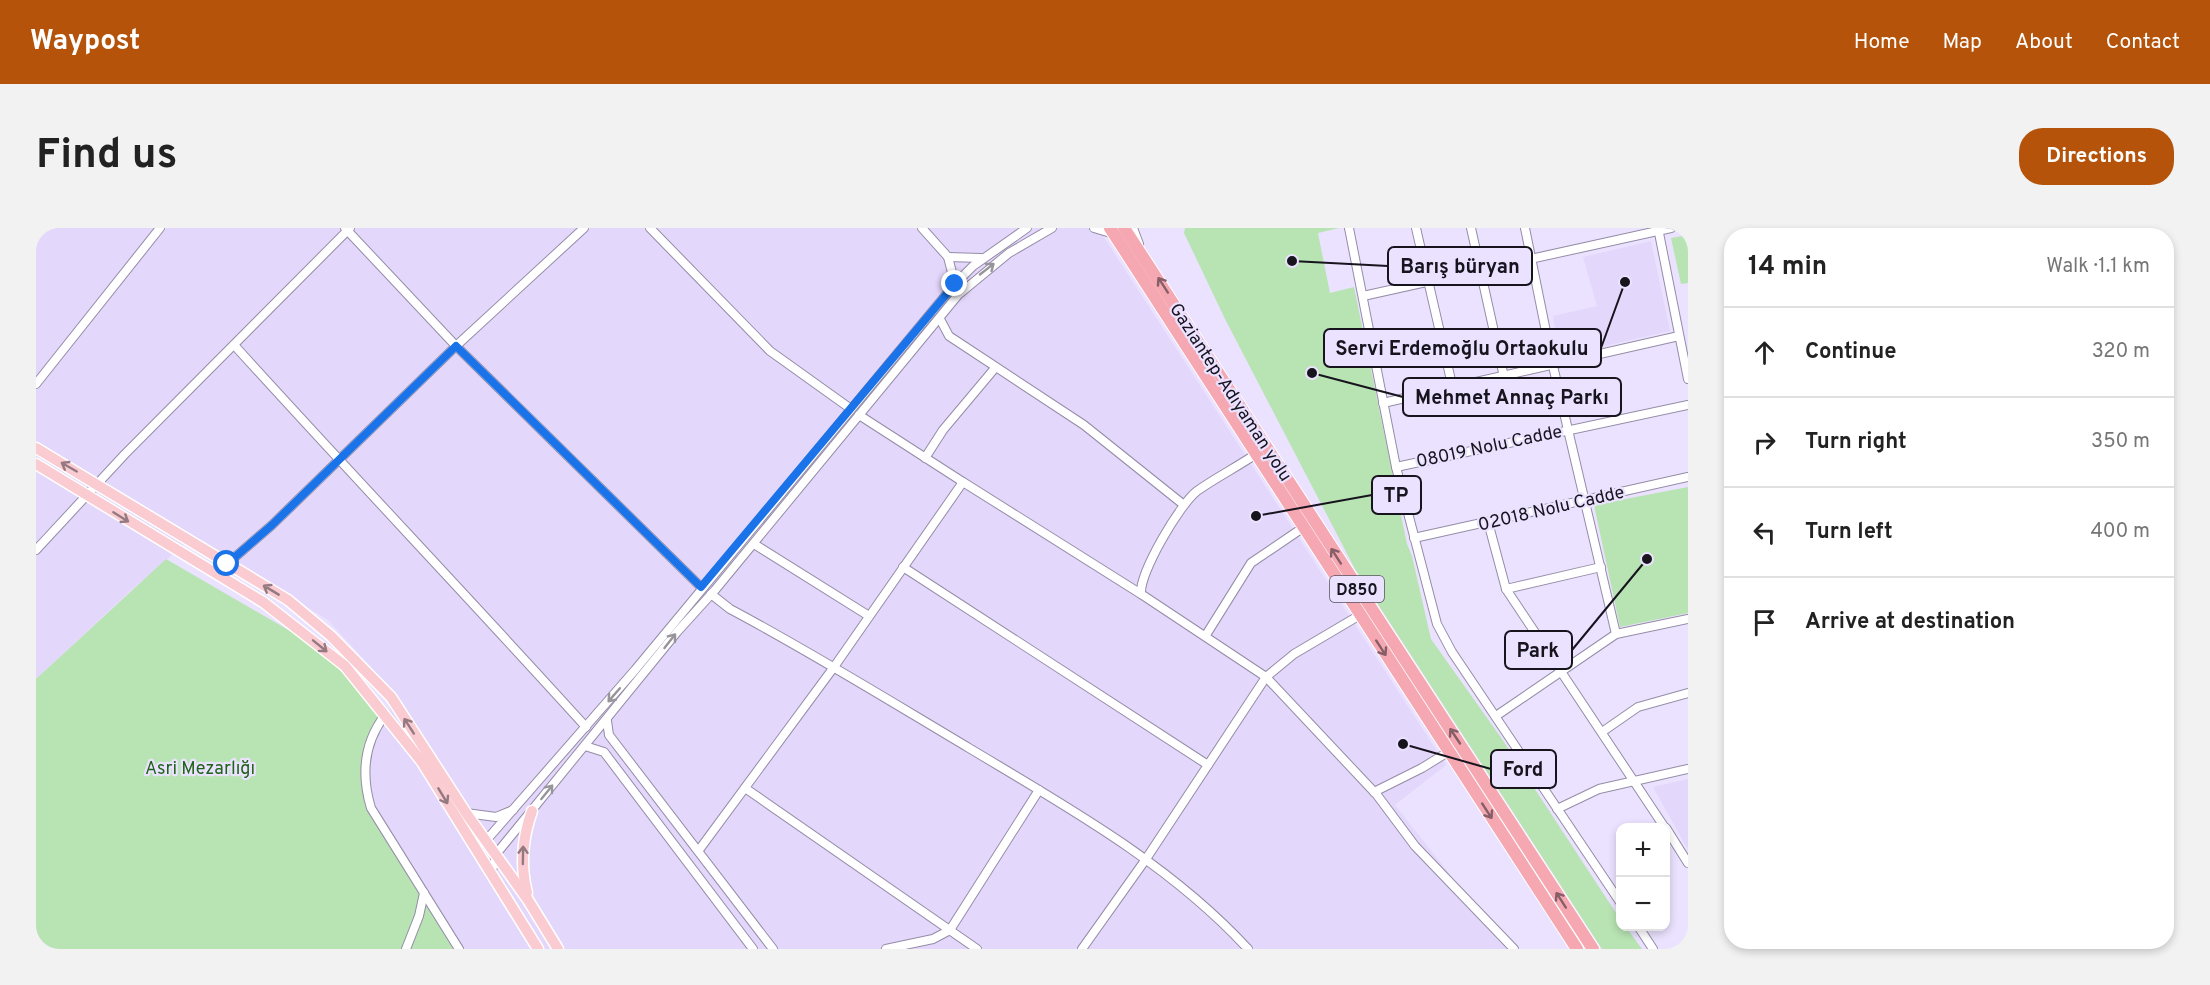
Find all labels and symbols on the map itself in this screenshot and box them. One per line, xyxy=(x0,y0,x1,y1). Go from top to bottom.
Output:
callout: Barış büryan xyxy=(1388,247,1532,285)
text: Barış büryan xyxy=(1400,255,1520,281)
one-way arrow xyxy=(979,263,995,276)
route end xyxy=(941,270,967,296)
one-way arrow xyxy=(1157,278,1169,294)
street label: Gaziantep-Adıyaman yolu xyxy=(1163,299,1296,486)
callout: Servi Erdemoğlu Ortaokulu xyxy=(1324,329,1601,367)
text: Servi Erdemoğlu Ortaokulu xyxy=(1335,337,1589,363)
callout: Mehmet Annaç Parkı xyxy=(1403,378,1621,416)
text: Mehmet Annaç Parkı xyxy=(1415,386,1609,412)
street label: 08019 Nolu Cadde xyxy=(1414,421,1564,474)
one-way arrow xyxy=(61,460,78,472)
callout: TP xyxy=(1372,476,1421,514)
street label: 02018 Nolu Cadde xyxy=(1476,481,1627,537)
text: TP xyxy=(1384,484,1409,510)
one-way arrow xyxy=(112,512,129,524)
one-way arrow xyxy=(1330,548,1342,565)
route start xyxy=(213,550,239,576)
road number: D850 xyxy=(1330,576,1384,602)
one-way arrow xyxy=(263,584,280,596)
callout: Park xyxy=(1505,631,1572,669)
one-way arrow xyxy=(664,633,677,649)
one-way arrow xyxy=(312,639,328,652)
one-way arrow xyxy=(1375,639,1387,655)
text: Park xyxy=(1517,639,1560,665)
one-way arrow xyxy=(607,687,621,702)
one-way arrow xyxy=(403,718,415,735)
one-way arrow xyxy=(1449,728,1461,745)
callout: Ford xyxy=(1491,750,1556,788)
park label: Asri Mezarlığı xyxy=(145,758,255,781)
text: Ford xyxy=(1503,758,1543,784)
one-way arrow xyxy=(541,784,554,800)
one-way arrow xyxy=(437,787,449,804)
one-way arrow xyxy=(1481,802,1493,819)
one-way arrow xyxy=(517,846,528,866)
one-way arrow xyxy=(1555,892,1567,909)

